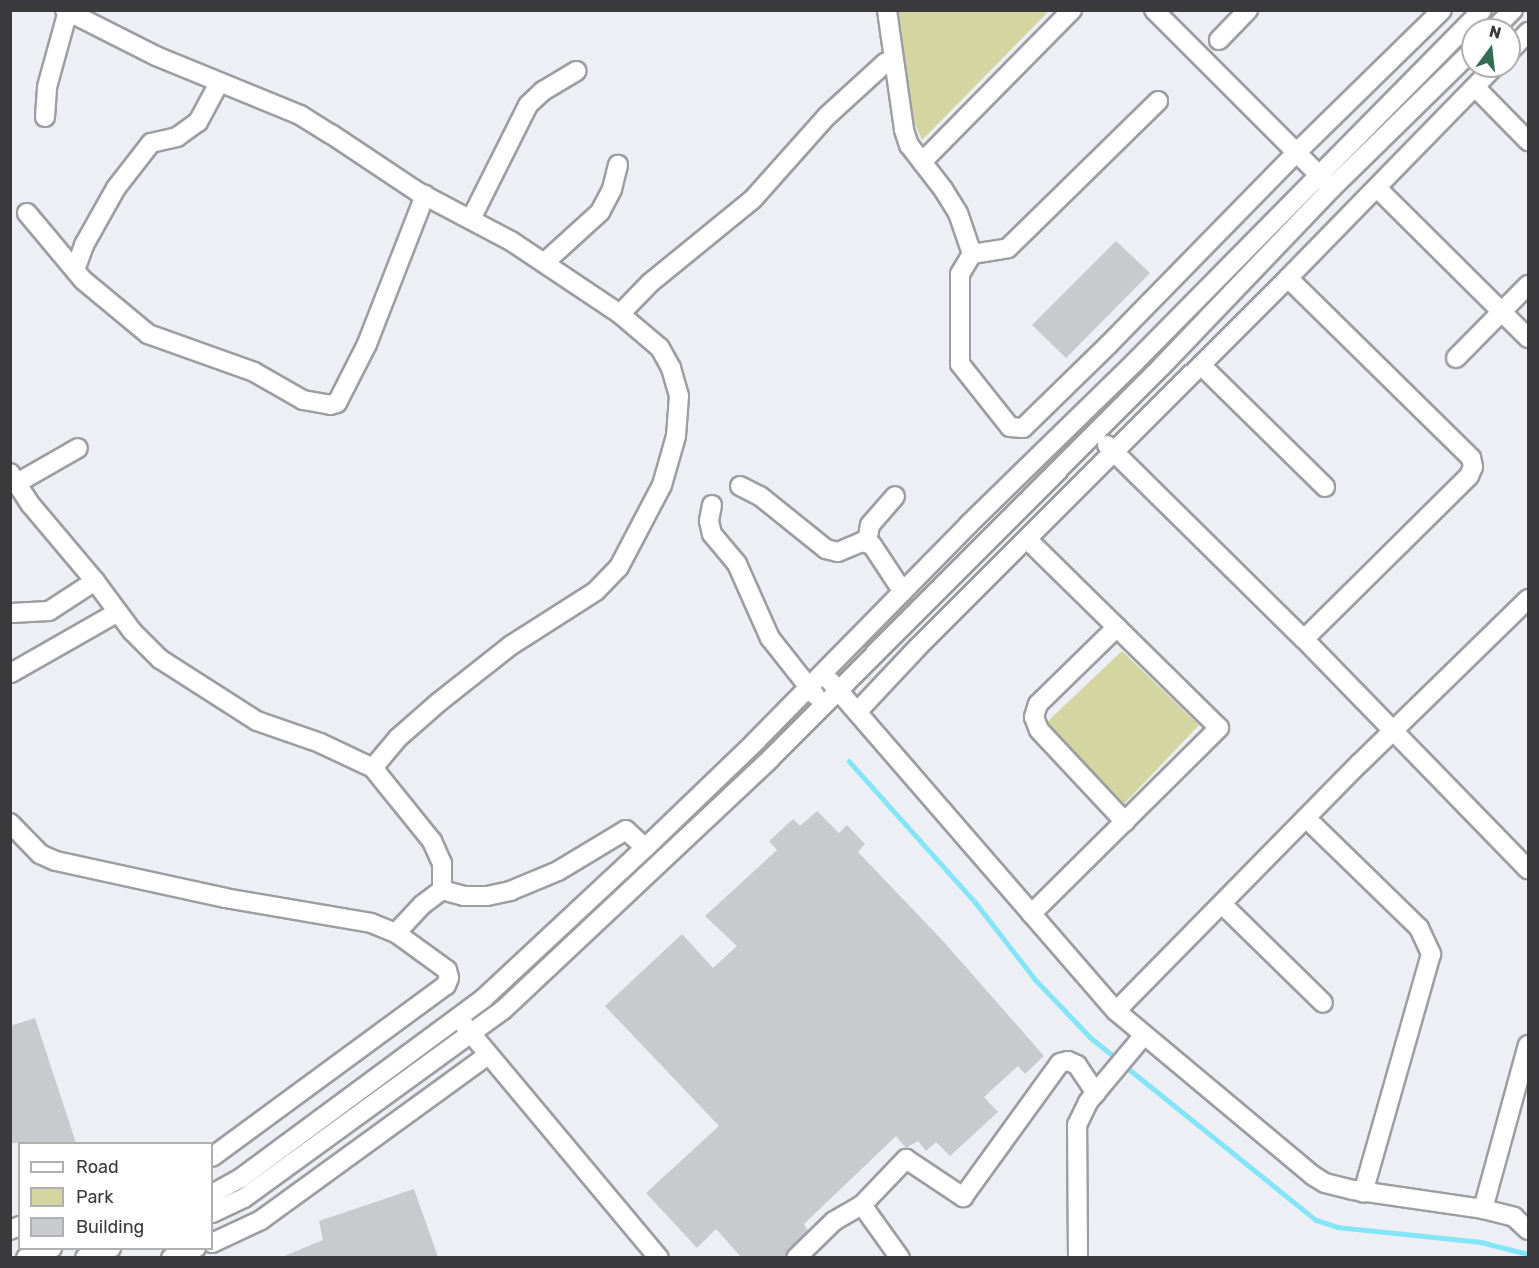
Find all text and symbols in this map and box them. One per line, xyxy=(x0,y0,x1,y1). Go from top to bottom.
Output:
north arrow xyxy=(1461,18,1521,78)
text: N xyxy=(1487,21,1503,43)
legend xyxy=(18,1142,213,1250)
text: Road xyxy=(76,1156,119,1178)
text: Park xyxy=(76,1186,113,1208)
text: Building xyxy=(76,1216,144,1238)

